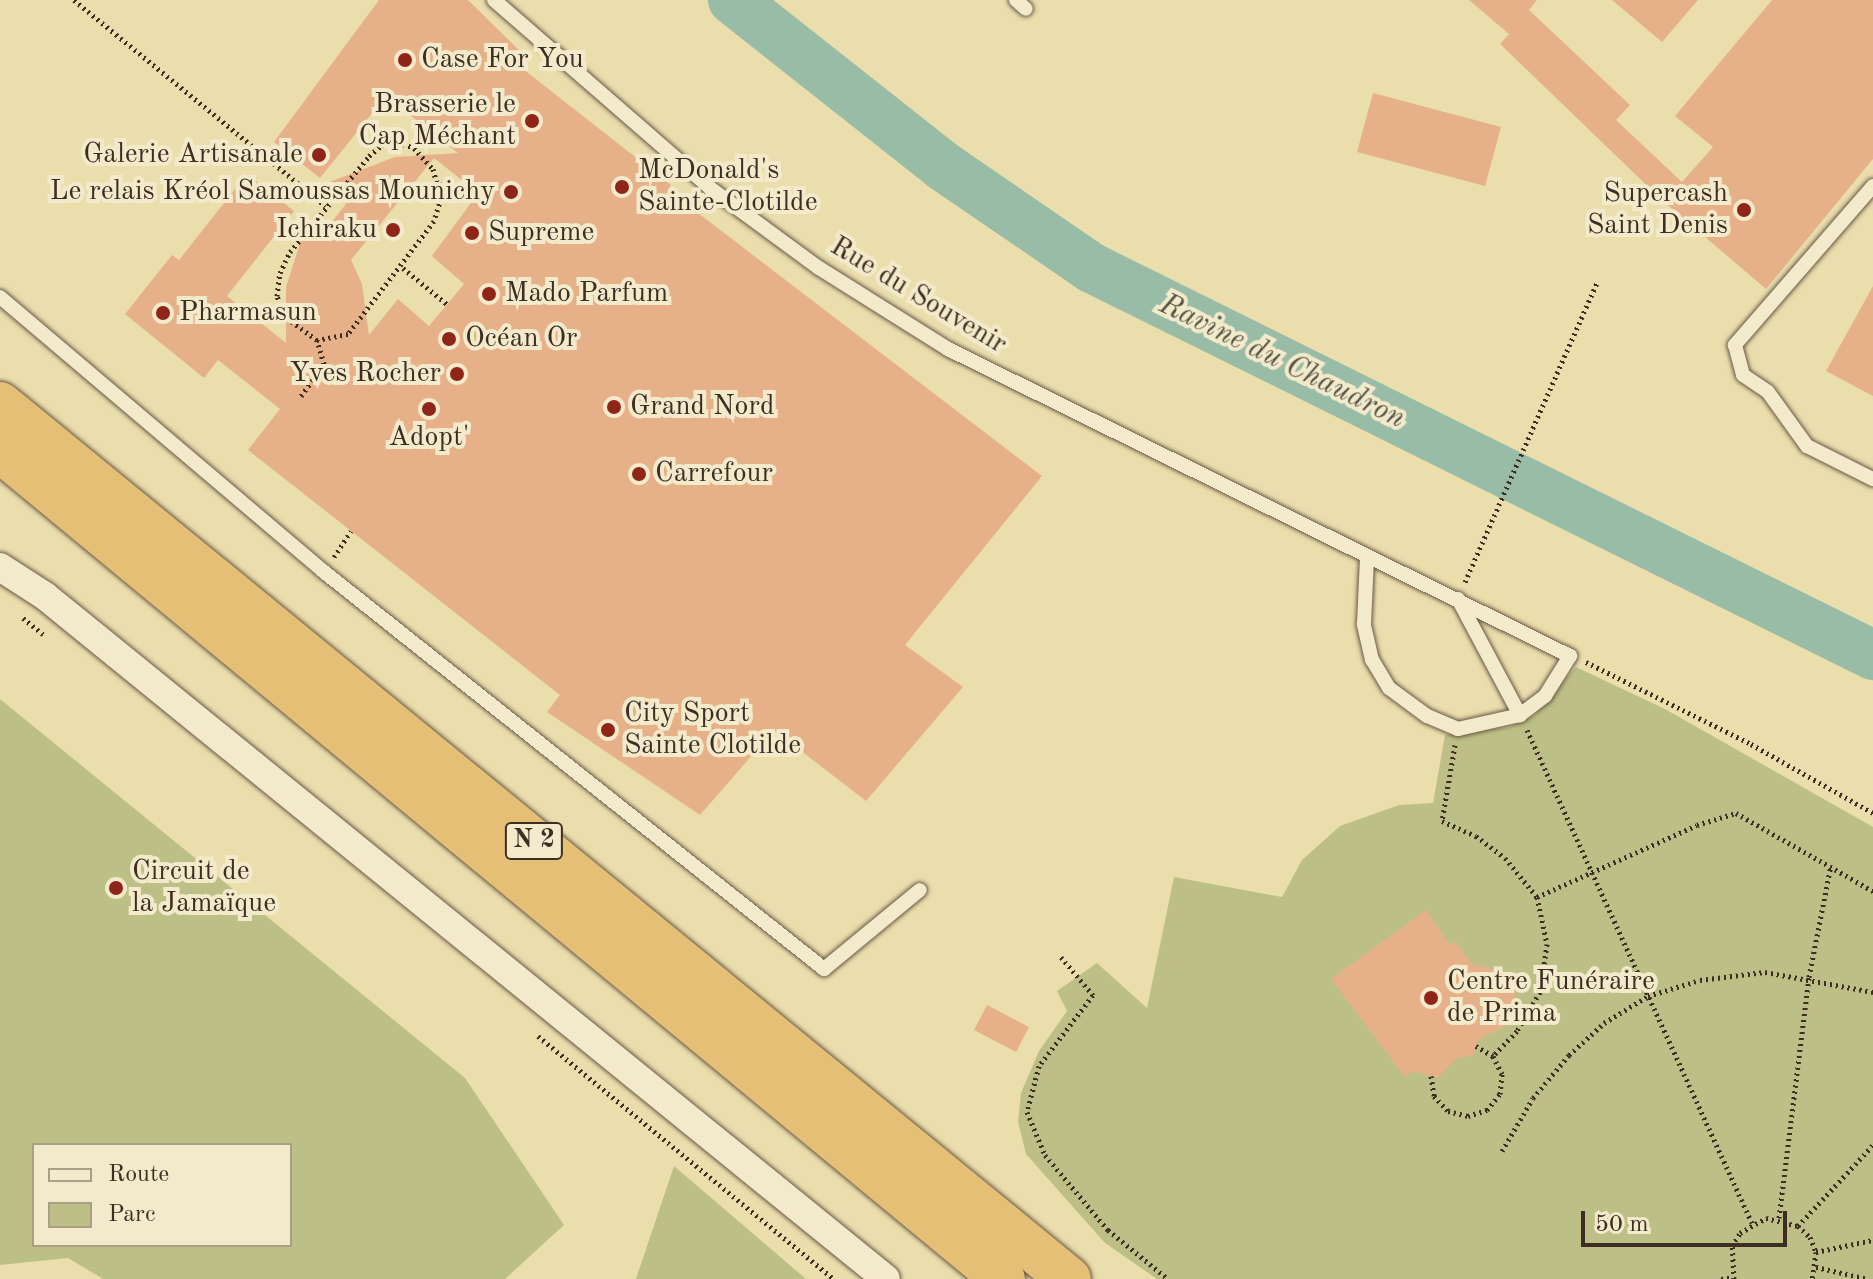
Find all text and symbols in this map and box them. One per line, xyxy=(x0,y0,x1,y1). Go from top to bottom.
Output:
place label: Case For You xyxy=(421,43,584,77)
marker: Case For You xyxy=(396,51,414,69)
place label: Brasserie le Cap Méchant xyxy=(359,88,516,154)
marker: Brasserie le Cap Méchant xyxy=(523,112,541,130)
place label: Galerie Artisanale xyxy=(83,138,303,172)
marker: Galerie Artisanale xyxy=(310,146,328,164)
place label: McDonald's Sainte-Clotilde xyxy=(638,154,818,220)
place label: Le relais Kréol Samoussas Mounichy xyxy=(50,175,495,209)
place label: Supercash Saint Denis xyxy=(1587,177,1728,243)
marker: McDonald's Sainte-Clotilde xyxy=(613,178,631,196)
marker: Le relais Kréol Samoussas Mounichy xyxy=(502,183,520,201)
marker: Supercash Saint Denis xyxy=(1735,201,1753,219)
place label: Ichiraku xyxy=(276,213,377,247)
place label: Supreme xyxy=(488,216,594,250)
marker: Ichiraku xyxy=(384,221,402,239)
marker: Supreme xyxy=(463,224,481,242)
street label: Rue du Souvenir xyxy=(824,230,1012,362)
place label: Mado Parfum xyxy=(505,277,668,311)
marker: Mado Parfum xyxy=(480,285,498,303)
water label: Ravine du Chaudron xyxy=(1153,287,1411,437)
place label: Pharmasun xyxy=(179,296,317,330)
marker: Pharmasun xyxy=(154,304,172,322)
place label: Océan Or xyxy=(465,322,578,356)
marker: Océan Or xyxy=(440,330,458,348)
place label: Yves Rocher xyxy=(289,357,441,391)
marker: Yves Rocher xyxy=(448,365,466,383)
place label: Grand Nord xyxy=(630,390,775,424)
marker: Grand Nord xyxy=(605,398,623,416)
marker: Adopt' xyxy=(420,400,438,418)
place label: Adopt' xyxy=(389,421,469,455)
place label: Carrefour xyxy=(655,457,773,491)
marker: Carrefour xyxy=(630,465,648,483)
place label: City Sport Sainte Clotilde xyxy=(624,697,801,763)
marker: City Sport Sainte Clotilde xyxy=(599,721,617,739)
road number: N 2 xyxy=(504,819,564,863)
place label: Circuit de la Jamaïque xyxy=(132,855,276,921)
marker: Circuit de la Jamaïque xyxy=(107,879,125,897)
place label: Centre Funéraire de Prima xyxy=(1447,965,1655,1031)
marker: Centre Funéraire de Prima xyxy=(1422,989,1440,1007)
legend xyxy=(32,1143,292,1247)
text: Route xyxy=(108,1163,169,1187)
scale bar xyxy=(1585,1195,1791,1245)
text: Parc xyxy=(108,1203,155,1227)
text: 50 m xyxy=(1595,1213,1649,1237)

